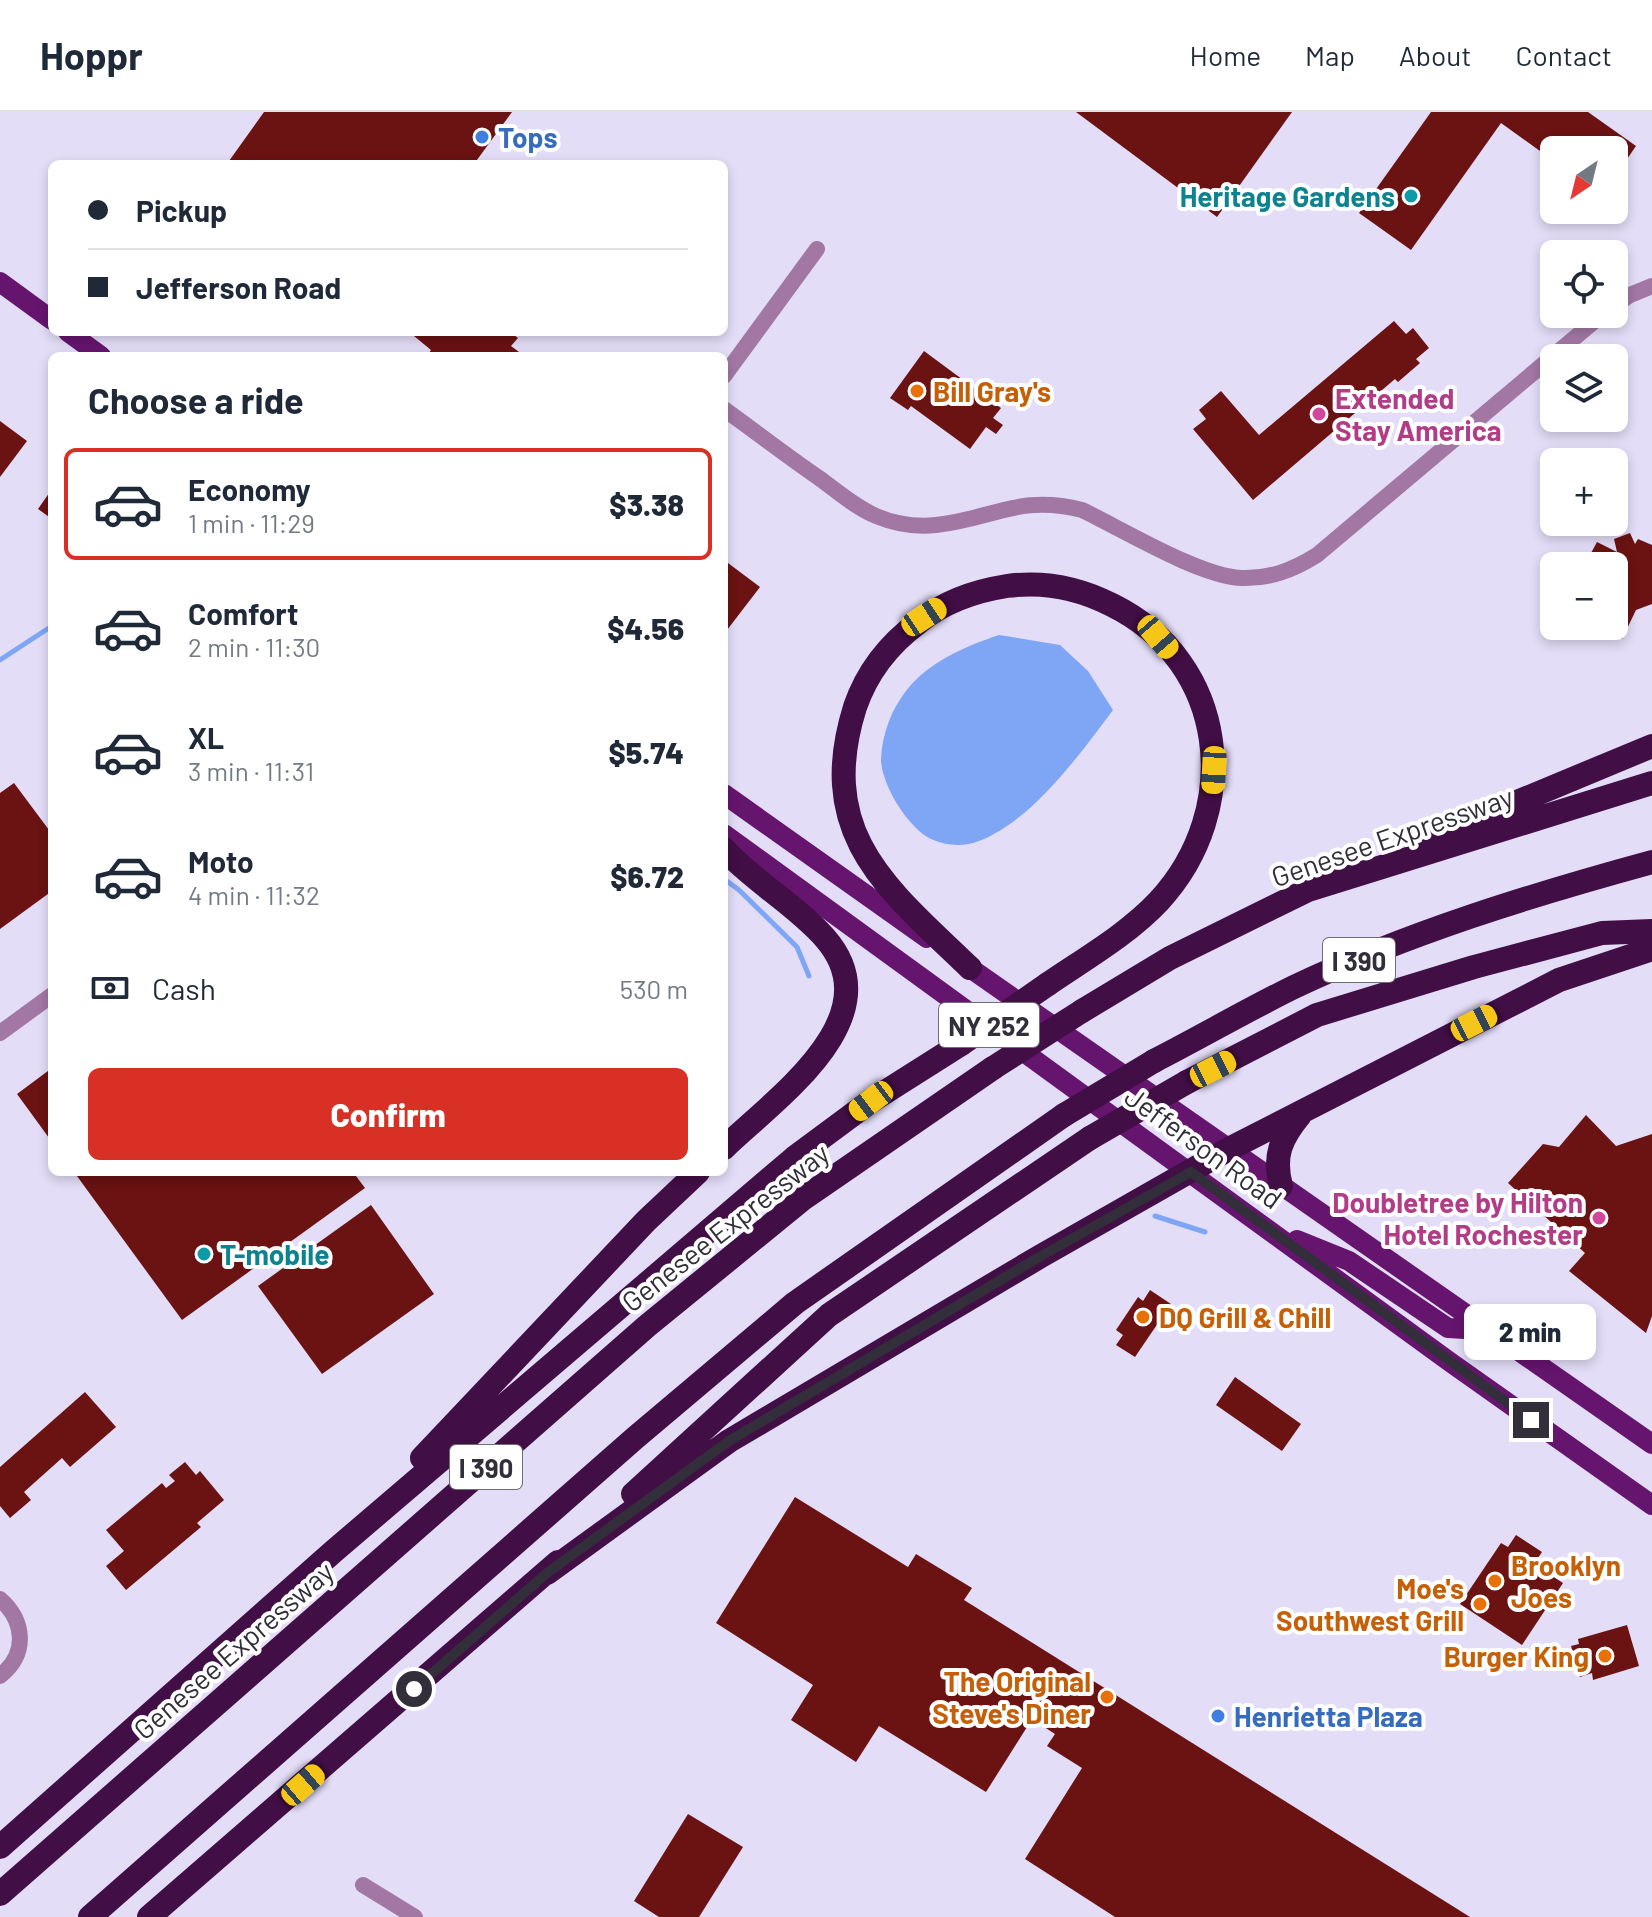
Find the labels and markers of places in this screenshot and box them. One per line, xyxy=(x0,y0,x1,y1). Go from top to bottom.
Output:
place label: Tops xyxy=(498,120,558,154)
marker: Tops xyxy=(473,128,491,146)
place label: Heritage Gardens xyxy=(1180,179,1395,213)
marker: Heritage Gardens xyxy=(1402,187,1420,205)
place label: Bill Gray's xyxy=(933,374,1051,408)
place label: Extended Stay America xyxy=(1335,381,1501,447)
marker: Bill Gray's xyxy=(908,382,926,400)
marker: Extended Stay America xyxy=(1310,405,1328,423)
place label: Doubletree by Hilton Hotel Rochester xyxy=(1332,1185,1583,1251)
marker: Doubletree by Hilton Hotel Rochester xyxy=(1590,1209,1608,1227)
place label: T-mobile xyxy=(220,1237,329,1271)
marker: T-mobile xyxy=(195,1245,213,1263)
place label: DQ Grill & Chill xyxy=(1159,1300,1331,1334)
marker: DQ Grill & Chill xyxy=(1134,1308,1152,1326)
place label: Brooklyn Joes xyxy=(1511,1548,1621,1614)
place label: Moe's Southwest Grill xyxy=(1276,1571,1464,1637)
marker: Brooklyn Joes xyxy=(1486,1572,1504,1590)
marker: Moe's Southwest Grill xyxy=(1471,1595,1489,1613)
place label: Burger King xyxy=(1444,1639,1589,1673)
marker: Burger King xyxy=(1596,1647,1614,1665)
place label: The Original Steve's Diner xyxy=(932,1664,1091,1730)
marker: The Original Steve's Diner xyxy=(1098,1688,1116,1706)
place label: Henrietta Plaza xyxy=(1234,1699,1423,1733)
marker: Henrietta Plaza xyxy=(1209,1707,1227,1725)

